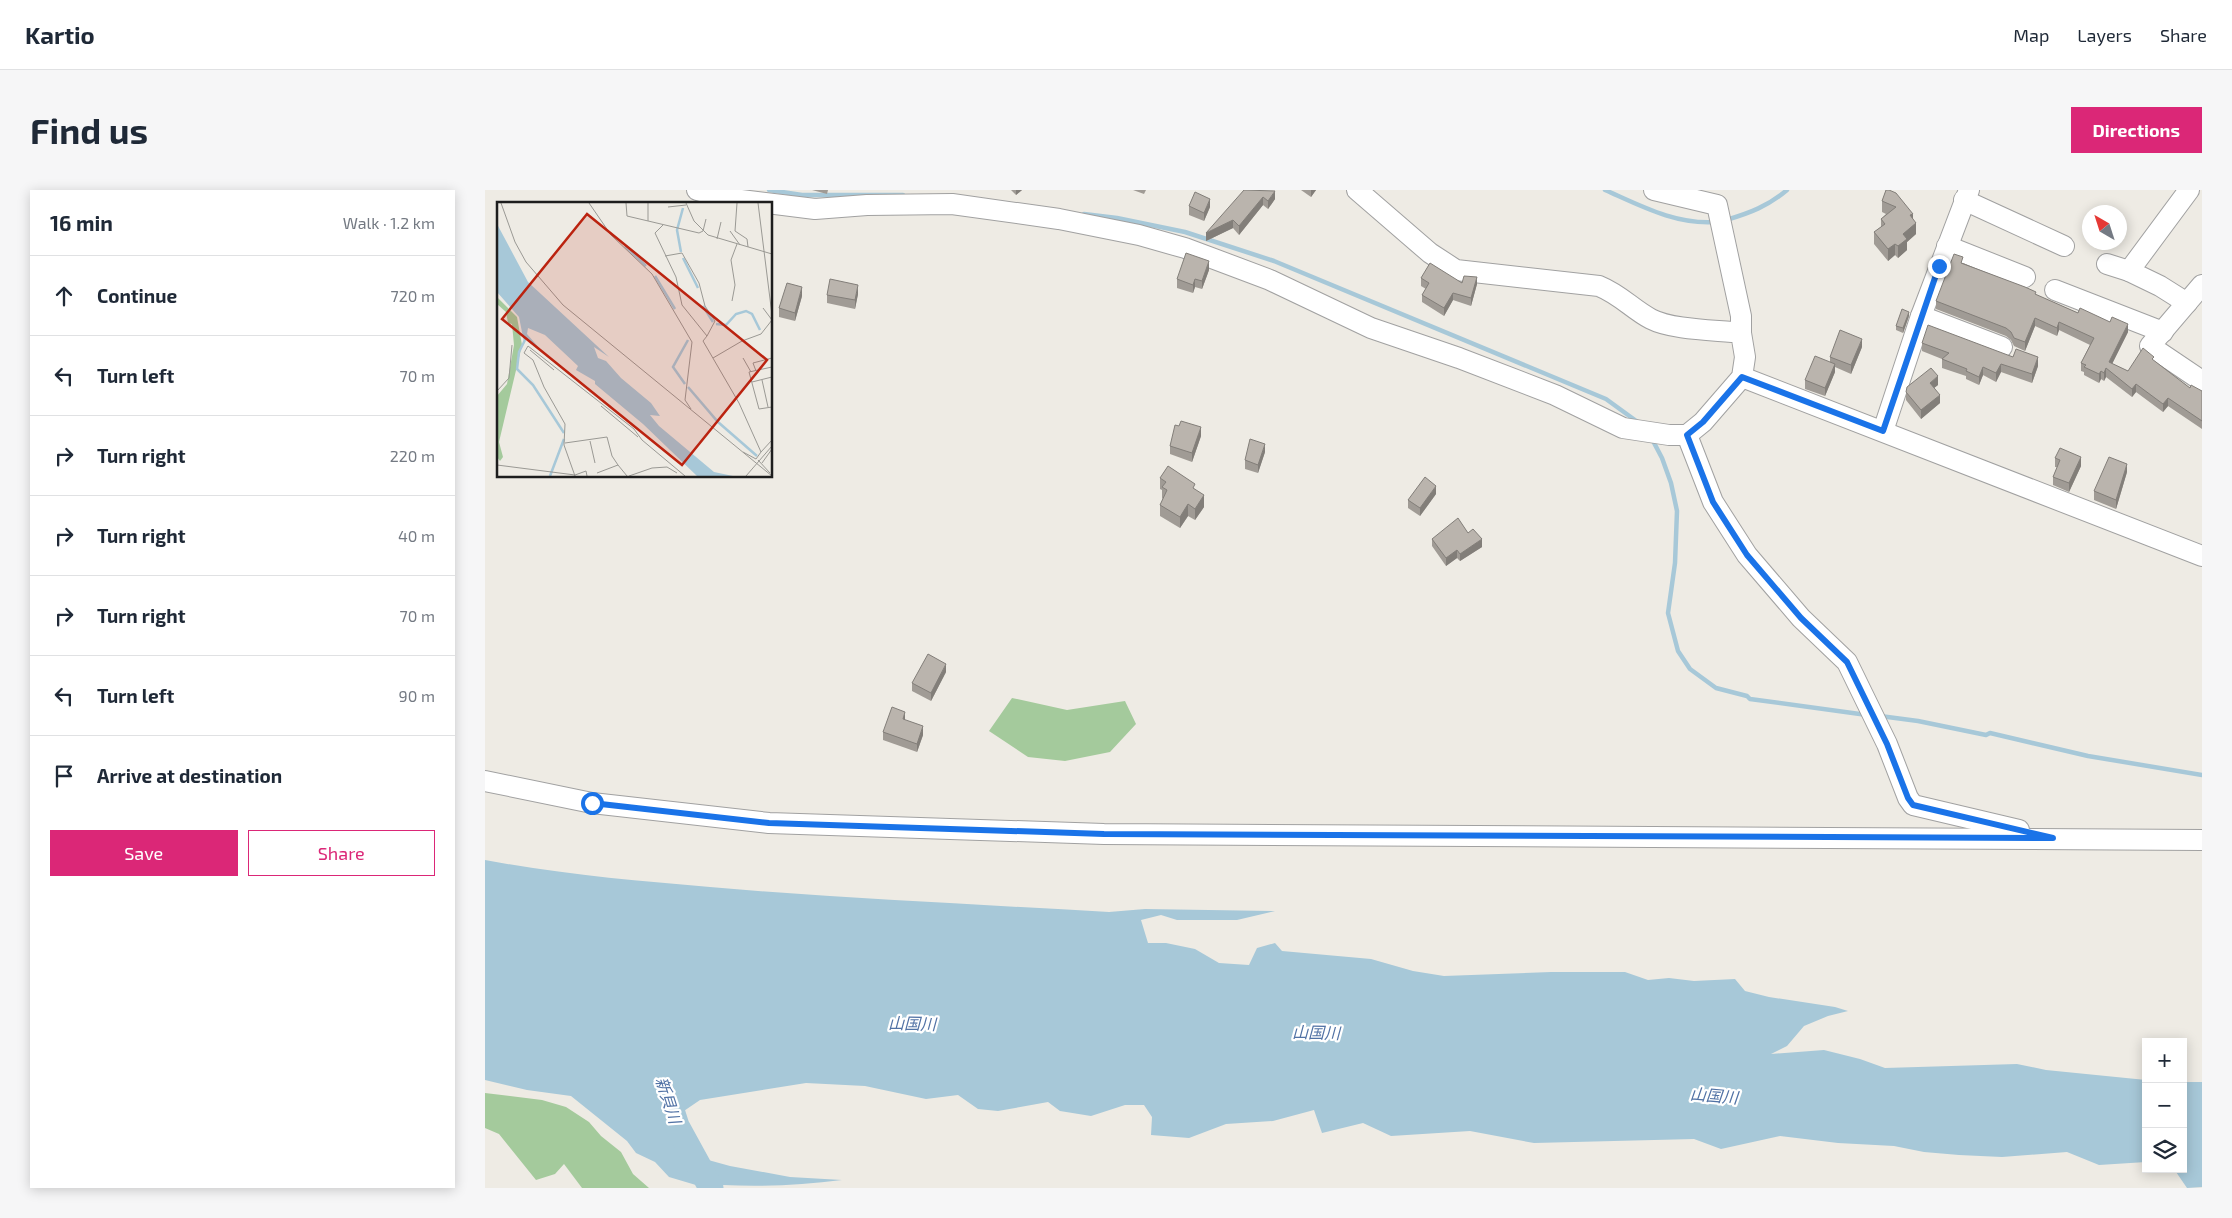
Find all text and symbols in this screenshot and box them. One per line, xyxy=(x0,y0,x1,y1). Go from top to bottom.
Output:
text: Kartio xyxy=(25,20,95,49)
text: Map xyxy=(2013,24,2049,46)
text: Layers xyxy=(2077,24,2132,46)
text: Share xyxy=(2160,24,2207,46)
button: Directions xyxy=(2071,107,2202,153)
text: Find us xyxy=(30,109,148,151)
inset map xyxy=(497,202,773,478)
north arrow xyxy=(2082,205,2127,250)
text: 16 min xyxy=(50,210,113,235)
text: Walk · 1.2 km xyxy=(343,213,435,232)
route end xyxy=(1928,255,1951,278)
icon: ahead xyxy=(50,282,78,310)
text: Continue xyxy=(97,284,177,307)
text: 720 m xyxy=(391,286,435,305)
icon: left xyxy=(50,362,78,390)
text: Turn left xyxy=(97,364,174,387)
text: 70 m xyxy=(400,366,435,385)
icon: right xyxy=(50,442,78,470)
text: Turn right xyxy=(97,444,185,467)
text: 220 m xyxy=(390,446,435,465)
icon: right xyxy=(50,522,78,550)
text: Turn right xyxy=(97,524,185,547)
text: 40 m xyxy=(398,526,435,545)
icon: right xyxy=(50,602,78,630)
text: Turn right xyxy=(97,604,185,627)
text: 70 m xyxy=(400,606,435,625)
icon: left xyxy=(50,682,78,710)
text: Turn left xyxy=(97,684,174,707)
text: 90 m xyxy=(399,686,435,705)
icon: arrive xyxy=(50,762,78,790)
text: Arrive at destination xyxy=(97,764,282,787)
route start xyxy=(581,792,604,815)
button: Save xyxy=(50,830,238,876)
button: Share xyxy=(248,830,435,876)
water label: 山国川 xyxy=(888,1013,938,1033)
water label: 山国川 xyxy=(1292,1022,1342,1042)
map controls xyxy=(2142,1038,2187,1173)
button: + xyxy=(2142,1038,2187,1083)
water label: 新貝川 xyxy=(653,1074,686,1128)
water label: 山国川 xyxy=(1689,1083,1741,1107)
button: − xyxy=(2142,1083,2187,1128)
button: layers xyxy=(2142,1128,2187,1173)

